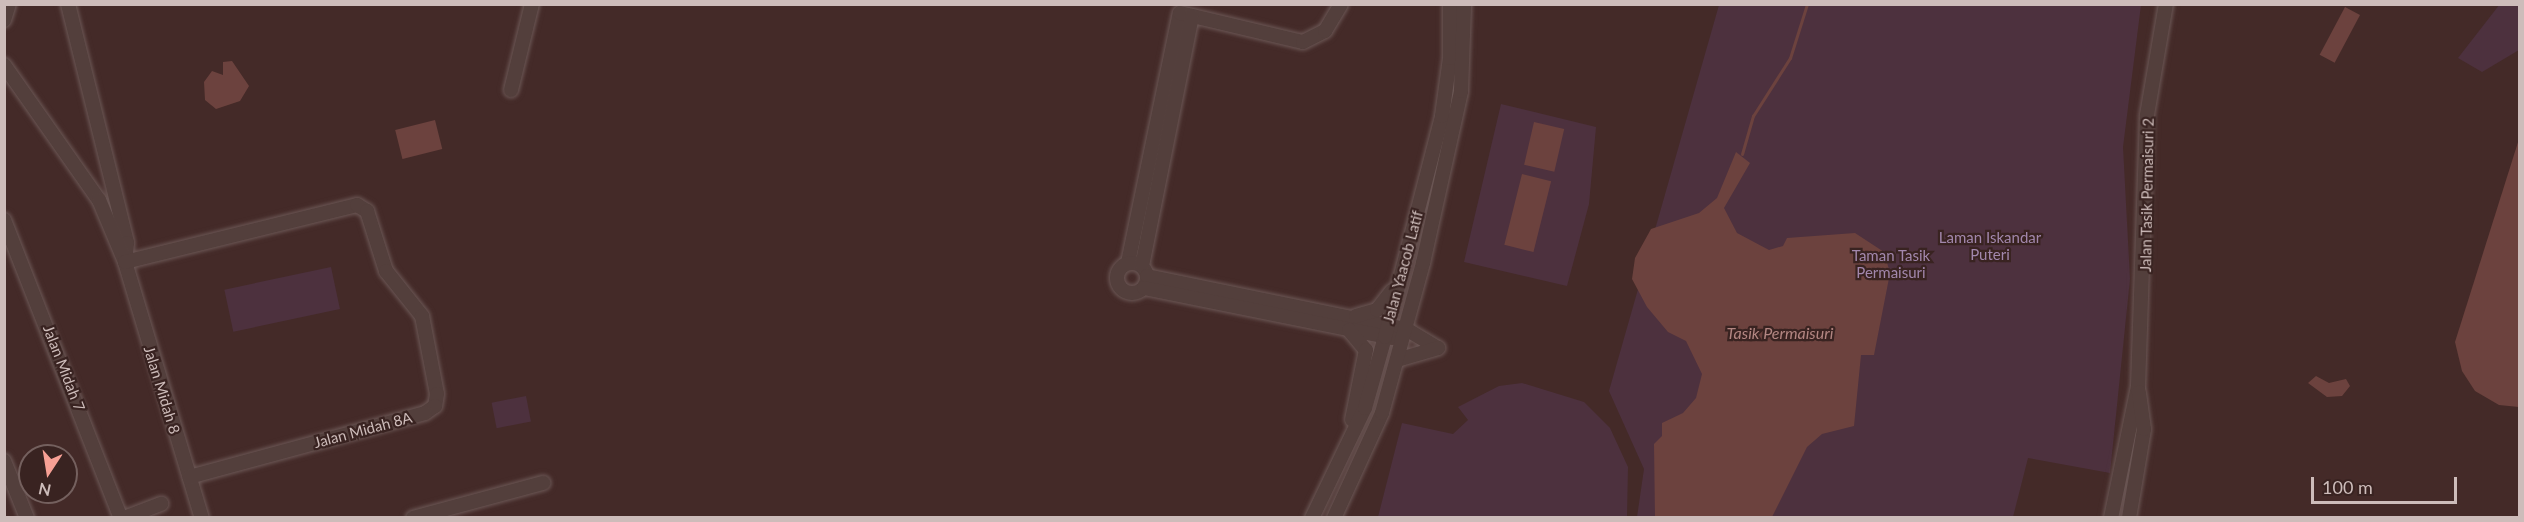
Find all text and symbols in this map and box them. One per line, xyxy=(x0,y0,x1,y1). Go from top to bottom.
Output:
street label: Jalan Tasik Permaisuri 2 xyxy=(2137,118,2157,272)
street label: Jalan Yaacob Latif xyxy=(1379,208,1427,326)
park label: Laman Iskandar Puteri xyxy=(1939,228,2041,263)
park label: Taman Tasik Permaisuri xyxy=(1852,246,1930,281)
street label: Jalan Midah 7 xyxy=(39,322,89,414)
water label: Tasik Permaisuri xyxy=(1727,323,1833,343)
street label: Jalan Midah 8 xyxy=(140,344,184,436)
street label: Jalan Midah 8A xyxy=(312,408,414,452)
north arrow xyxy=(18,444,78,504)
scale bar xyxy=(2314,465,2460,503)
text: 100 m xyxy=(2322,476,2373,498)
text: N xyxy=(37,480,53,501)

